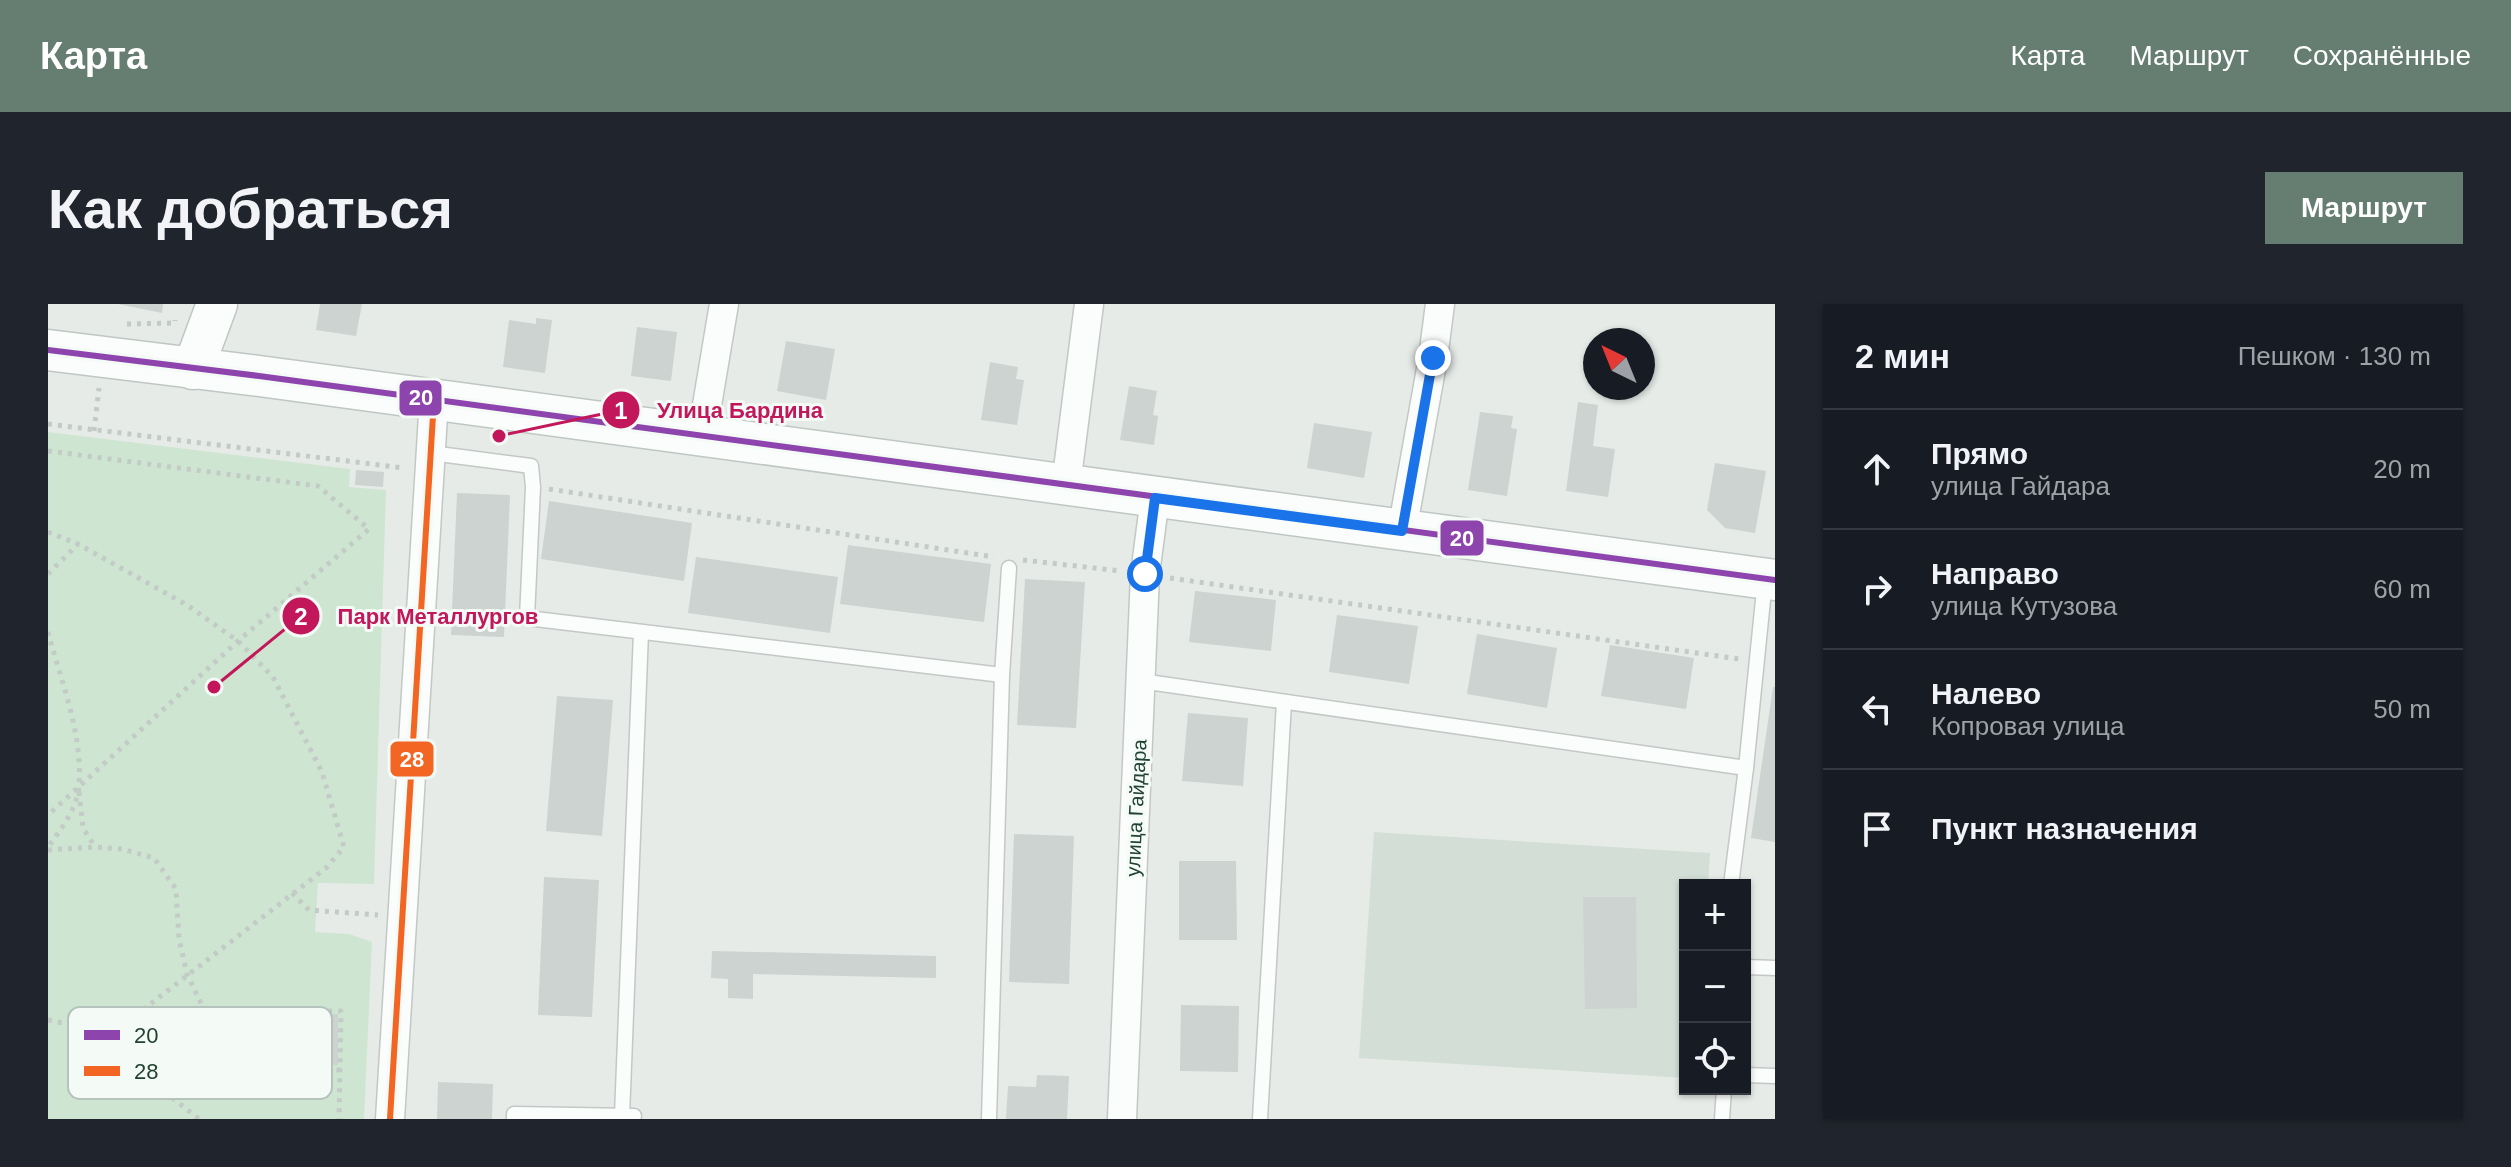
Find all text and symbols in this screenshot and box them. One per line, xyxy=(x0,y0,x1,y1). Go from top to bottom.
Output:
text: Карта xyxy=(40,35,147,77)
text: Карта xyxy=(2010,40,2085,71)
text: Маршрут xyxy=(2129,40,2249,71)
text: Сохранённые xyxy=(2293,40,2471,71)
button: Маршрут xyxy=(2265,172,2463,244)
text: Как добраться xyxy=(48,177,453,240)
north arrow xyxy=(1583,328,1655,400)
text: 2 мин xyxy=(1855,337,1950,375)
route end xyxy=(1415,340,1451,376)
text: Пешком · 130 m xyxy=(2238,341,2431,371)
line badge: 20 xyxy=(398,379,443,417)
text: 20 xyxy=(409,385,433,410)
callout: Улица Бардина xyxy=(601,387,839,433)
text: 1 xyxy=(614,397,628,424)
text: Улица Бардина xyxy=(657,398,824,423)
text: Прямо xyxy=(1931,437,2028,470)
icon: ahead xyxy=(1855,447,1899,491)
text: 20 m xyxy=(2373,454,2431,484)
text: улица Гайдара xyxy=(1931,471,2110,501)
line badge: 20 xyxy=(1439,519,1485,557)
text: 20 xyxy=(1450,526,1474,551)
route start xyxy=(1127,556,1163,592)
text: Направо xyxy=(1931,557,2059,590)
icon: right xyxy=(1855,567,1899,611)
text: 60 m xyxy=(2373,574,2431,604)
text: улица Кутузова xyxy=(1931,591,2117,621)
callout: Парк Металлургов xyxy=(281,593,554,639)
text: 2 xyxy=(294,603,308,630)
text: Парк Металлургов xyxy=(338,604,538,629)
text: Налево xyxy=(1931,677,2041,710)
icon: left xyxy=(1855,687,1899,731)
text: 50 m xyxy=(2373,694,2431,724)
text: Копровая улица xyxy=(1931,711,2124,741)
street label: улица Гайдара xyxy=(1121,738,1151,877)
line badge: 28 xyxy=(389,740,435,778)
text: 28 xyxy=(400,747,424,772)
icon: arrive xyxy=(1855,807,1899,851)
text: Пункт назначения xyxy=(1931,812,2198,845)
map controls xyxy=(1679,879,1751,1095)
button: + xyxy=(1679,879,1751,951)
button: − xyxy=(1679,951,1751,1023)
legend xyxy=(68,1007,332,1099)
text: 20 xyxy=(134,1023,158,1048)
button: locate xyxy=(1679,1023,1751,1095)
text: 28 xyxy=(134,1059,158,1084)

